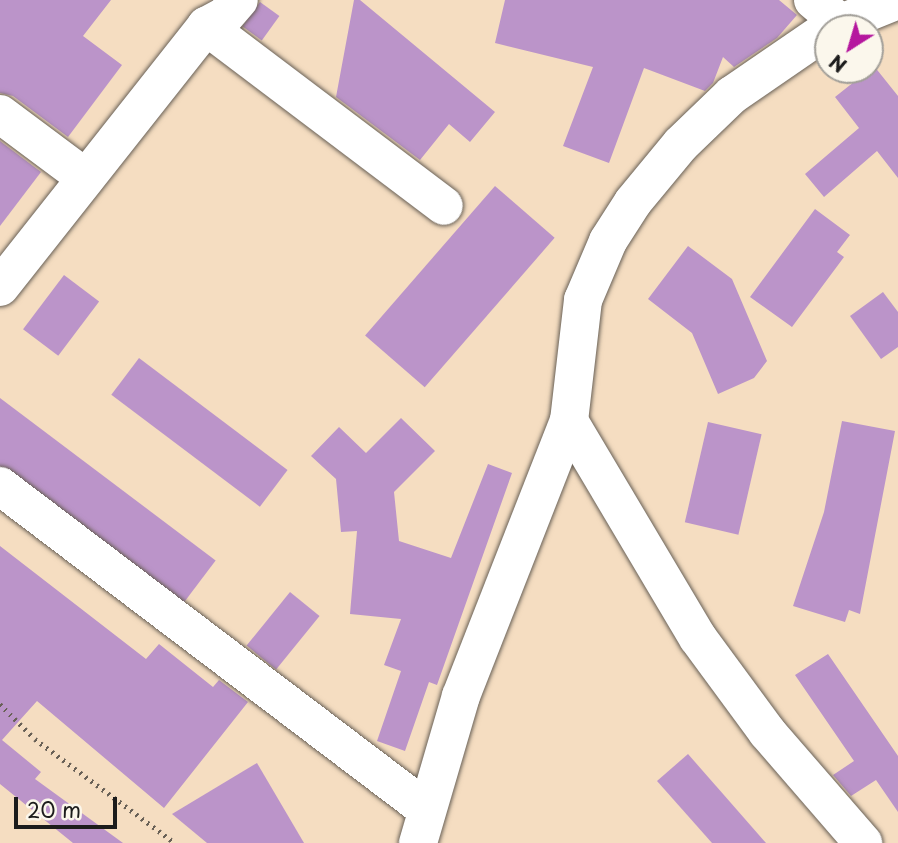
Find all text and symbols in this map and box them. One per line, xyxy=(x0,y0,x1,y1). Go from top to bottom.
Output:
north arrow xyxy=(814,14,884,84)
text: N xyxy=(823,48,852,80)
scale bar xyxy=(18,784,121,828)
text: 20 m xyxy=(27,793,81,825)

